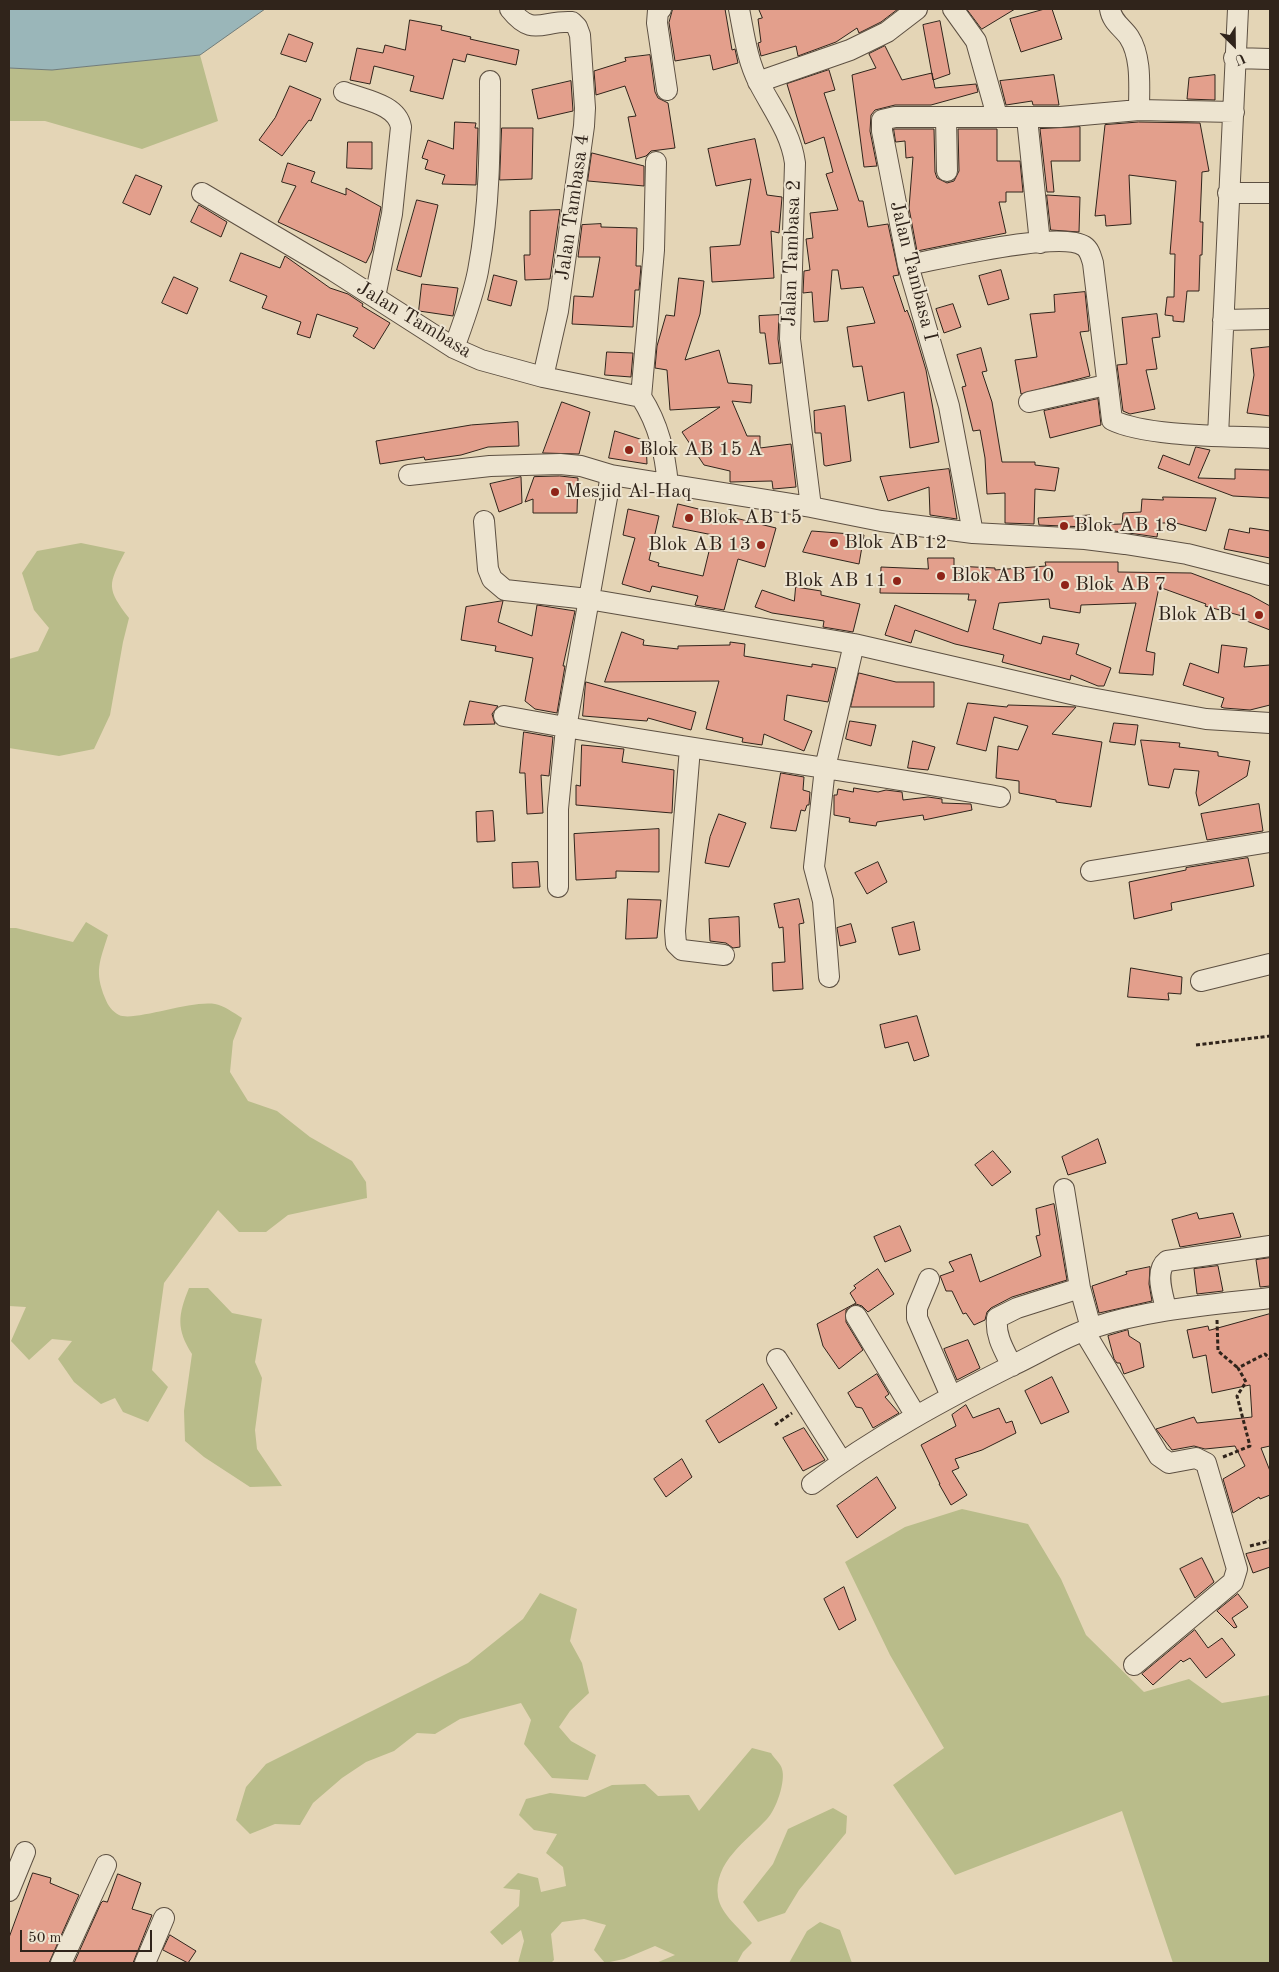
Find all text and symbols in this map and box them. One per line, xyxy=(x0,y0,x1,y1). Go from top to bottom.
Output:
north arrow xyxy=(1209,20,1259,70)
text: U xyxy=(1232,50,1248,67)
street label: Jalan Tambasa 4 xyxy=(551,132,595,282)
street label: Jalan Tambasa 2 xyxy=(777,179,807,327)
street label: Jalan Tambasa I xyxy=(884,198,942,344)
street label: Jalan Tambasa xyxy=(352,276,476,364)
place label: Blok AB 15 A xyxy=(639,438,763,462)
marker: Blok AB 15 A xyxy=(623,444,635,456)
place label: Mesjid Al-Haq xyxy=(565,480,691,504)
marker: Mesjid Al-Haq xyxy=(549,486,561,498)
place label: Blok AB 15 xyxy=(699,506,802,530)
marker: Blok AB 15 xyxy=(683,512,695,524)
place label: Blok AB 18 xyxy=(1074,514,1177,538)
marker: Blok AB 18 xyxy=(1058,520,1070,532)
place label: Blok AB 12 xyxy=(844,531,947,555)
place label: Blok AB 13 xyxy=(648,533,751,557)
marker: Blok AB 12 xyxy=(828,537,840,549)
marker: Blok AB 13 xyxy=(755,539,767,551)
place label: Blok AB 10 xyxy=(951,564,1054,588)
place label: Blok AB 11 xyxy=(784,569,887,593)
marker: Blok AB 10 xyxy=(935,570,947,582)
place label: Blok AB 7 xyxy=(1075,573,1166,597)
marker: Blok AB 11 xyxy=(891,575,903,587)
marker: Blok AB 7 xyxy=(1059,579,1071,591)
place label: Blok AB 1 xyxy=(1158,603,1249,627)
marker: Blok AB 1 xyxy=(1253,609,1265,621)
scale bar xyxy=(22,1920,155,1952)
text: 50 m xyxy=(28,1931,62,1946)

